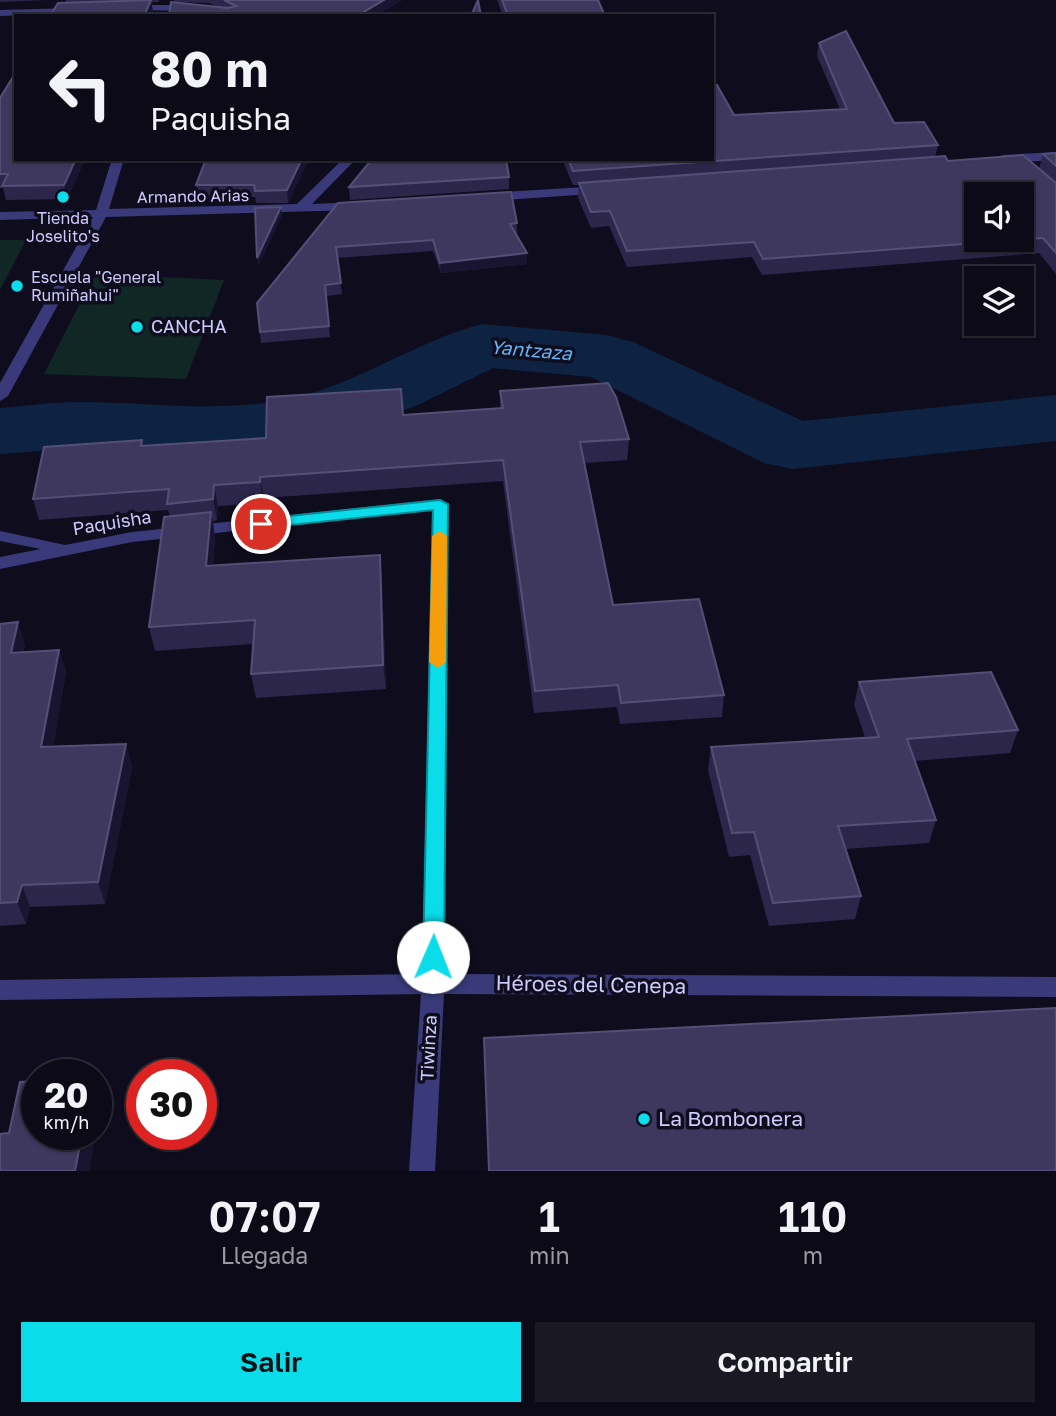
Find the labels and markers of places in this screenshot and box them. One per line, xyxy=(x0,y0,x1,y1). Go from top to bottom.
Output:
marker: Tienda Joselito's xyxy=(55,189,71,205)
place label: Tienda Joselito's xyxy=(26,208,100,246)
place label: Escuela "General Rumiñahui" xyxy=(31,267,161,305)
marker: Escuela "General Rumiñahui" xyxy=(9,278,25,294)
place label: CANCHA xyxy=(151,315,227,337)
marker: CANCHA xyxy=(129,319,145,335)
pin xyxy=(231,494,291,554)
place label: La Bombonera xyxy=(658,1105,803,1131)
marker: La Bombonera xyxy=(636,1111,652,1127)

